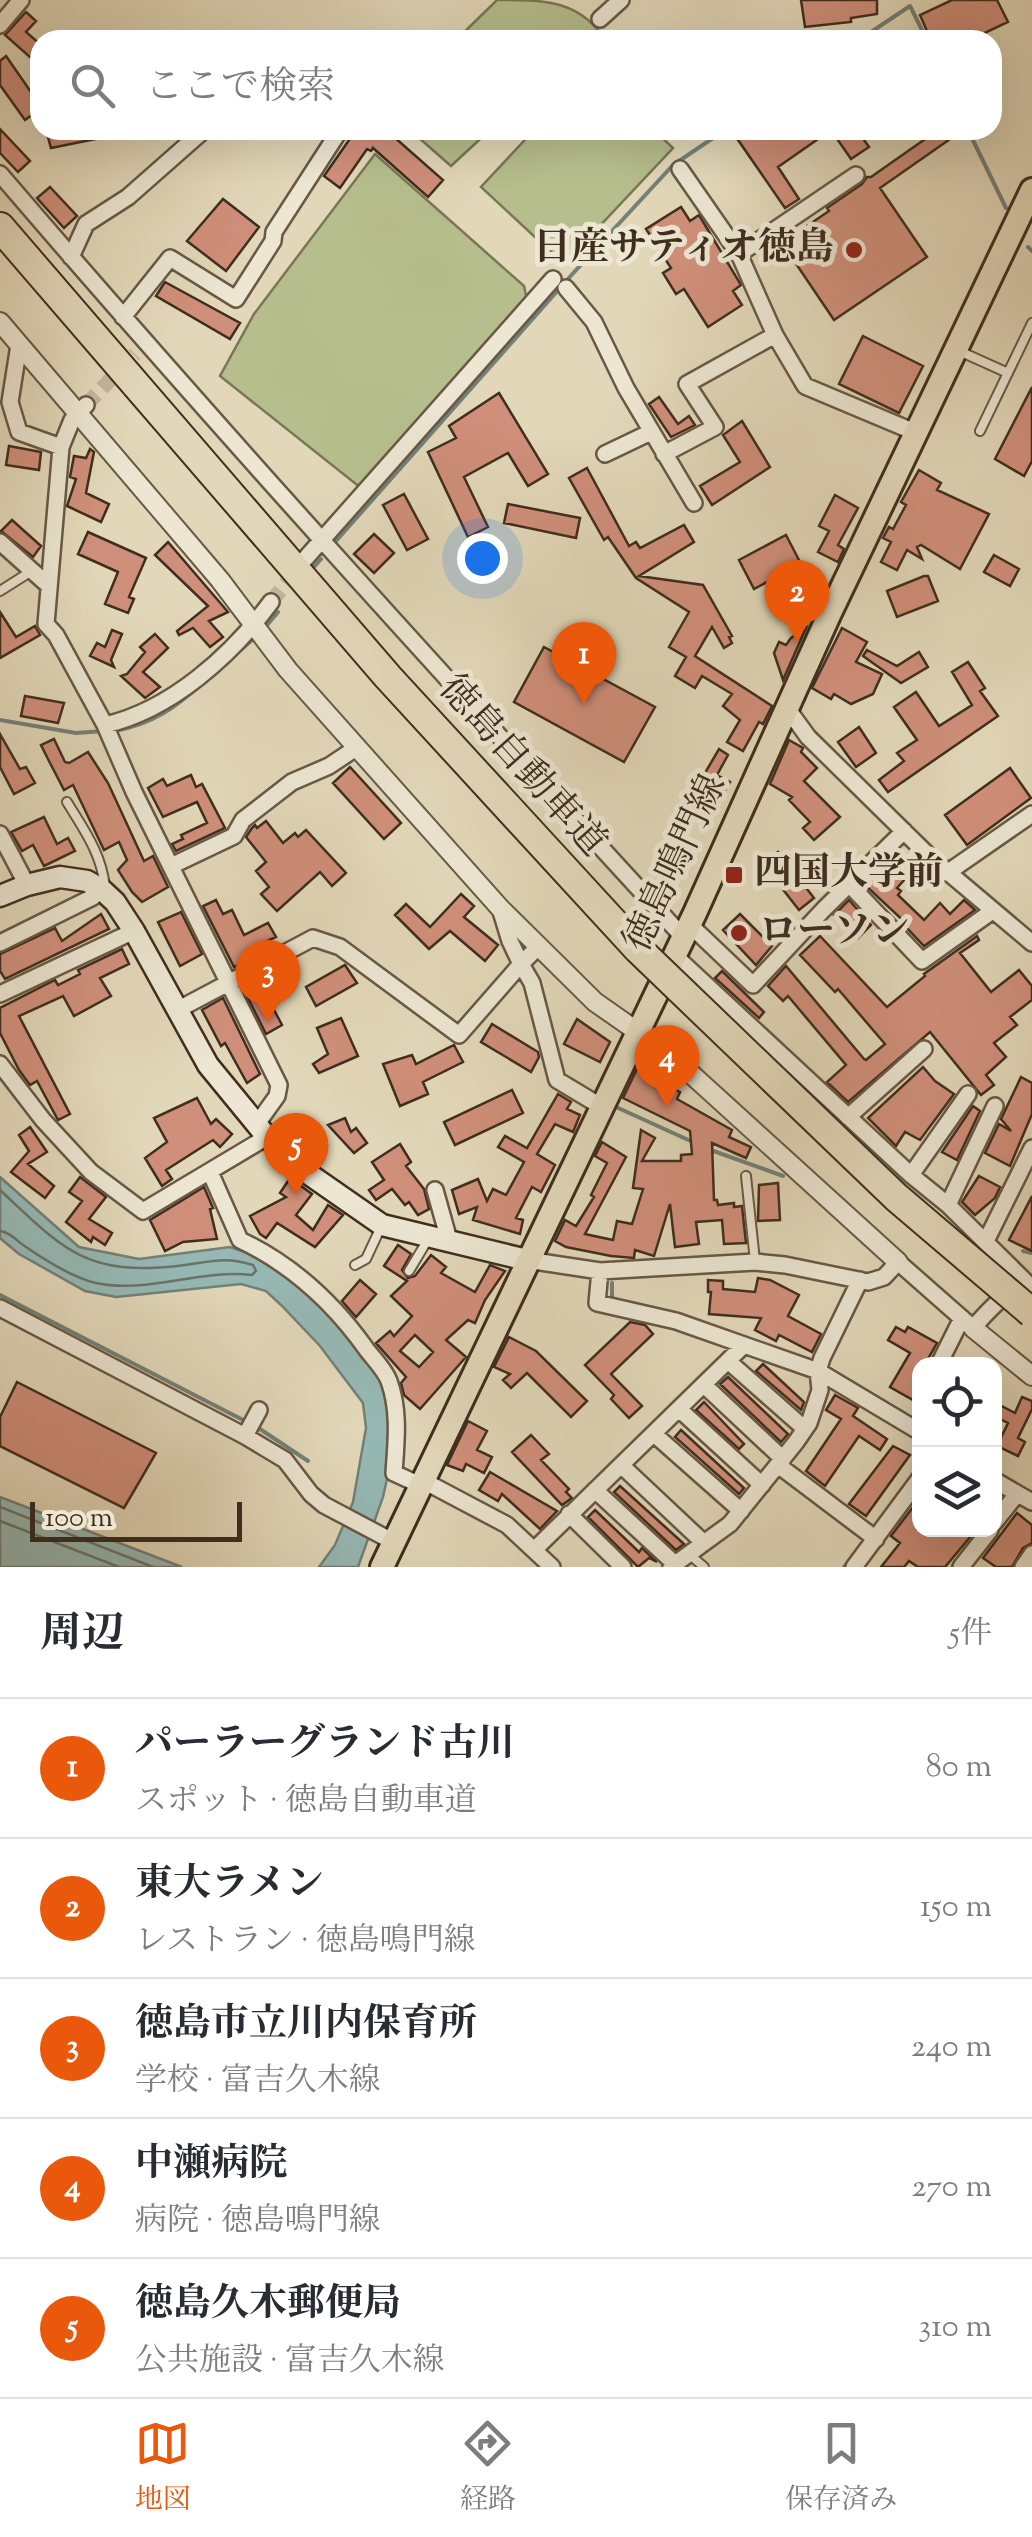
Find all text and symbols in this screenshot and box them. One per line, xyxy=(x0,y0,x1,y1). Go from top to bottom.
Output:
search box xyxy=(30,30,1002,140)
icon: search xyxy=(65,58,120,113)
text: ここで検索 xyxy=(145,62,335,116)
place label: 日産サティオ徳島 xyxy=(533,223,834,277)
marker: 日産サティオ徳島 xyxy=(843,239,865,261)
your location xyxy=(457,533,508,584)
pin: 2 xyxy=(764,560,830,642)
pin: 1 xyxy=(552,622,616,704)
street label: 徳島自動車道 xyxy=(425,664,617,870)
street label: 徳島鳴門線 xyxy=(612,766,742,962)
place label: 四国大学前 xyxy=(754,848,944,902)
marker: 四国大学前 xyxy=(723,864,745,886)
place label: ローソン xyxy=(759,906,909,960)
marker: ローソン xyxy=(728,922,750,944)
pin: 3 xyxy=(236,940,300,1022)
pin: 4 xyxy=(634,1024,700,1107)
pin: 5 xyxy=(264,1112,328,1195)
map controls xyxy=(912,1357,1002,1537)
button: locate xyxy=(912,1357,1002,1447)
button: layers xyxy=(912,1447,1002,1537)
scale bar xyxy=(30,1497,242,1542)
text: 100 m xyxy=(45,1499,113,1539)
text: 周辺 xyxy=(40,1606,124,1666)
text: 5件 xyxy=(949,1612,992,1658)
text: パーラーグランド古川 xyxy=(135,1719,515,1773)
text: 1 xyxy=(67,1745,78,1791)
text: 80 m xyxy=(926,1745,992,1791)
text: スポット · 徳島自動車道 xyxy=(135,1779,477,1825)
text: 東大ラメン xyxy=(135,1859,324,1913)
text: 2 xyxy=(65,1885,80,1931)
text: 150 m xyxy=(920,1885,992,1931)
text: レストラン · 徳島鳴門線 xyxy=(135,1919,476,1965)
text: 徳島市立川内保育所 xyxy=(135,1999,477,2053)
text: 3 xyxy=(66,2025,79,2071)
text: 240 m xyxy=(911,2025,992,2071)
text: 学校 · 富吉久木線 xyxy=(135,2059,381,2105)
text: 中瀬病院 xyxy=(135,2139,287,2193)
text: 4 xyxy=(64,2165,81,2211)
text: 270 m xyxy=(911,2165,992,2211)
text: 病院 · 徳島鳴門線 xyxy=(135,2199,381,2245)
text: 徳島久木郵便局 xyxy=(135,2279,401,2333)
text: 5 xyxy=(67,2305,78,2351)
text: 310 m xyxy=(918,2305,992,2351)
text: 公共施設 · 富吉久木線 xyxy=(135,2339,445,2385)
tab: 地図 xyxy=(135,2416,191,2521)
tab: 経路 xyxy=(460,2416,516,2521)
tab: 保存済み xyxy=(785,2416,897,2521)

